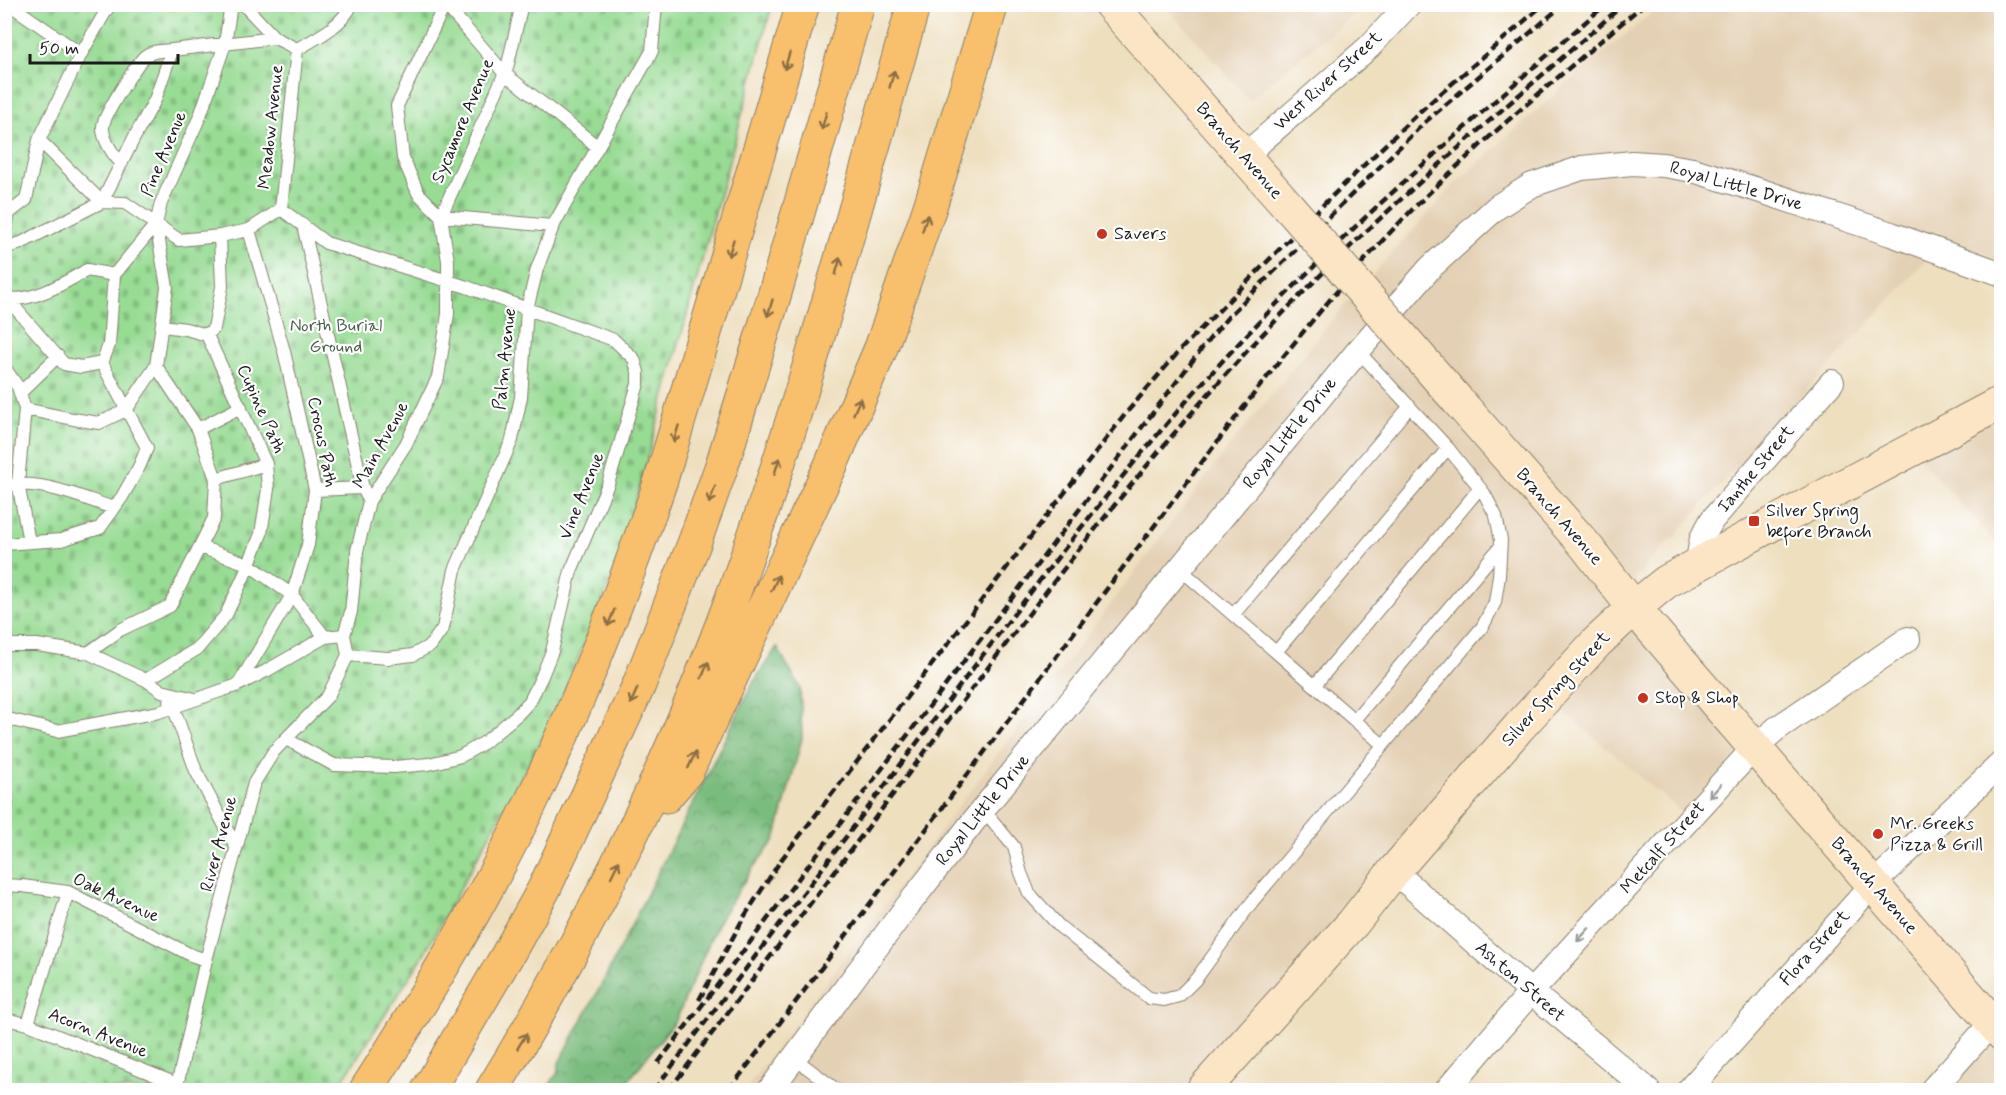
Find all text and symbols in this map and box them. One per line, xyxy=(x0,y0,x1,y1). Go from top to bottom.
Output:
street label: West River Street xyxy=(1269,26,1388,136)
scale bar xyxy=(30,27,178,65)
text: 50 m xyxy=(39,37,79,61)
one-way arrow xyxy=(781,51,792,70)
street label: Sycamore Avenue xyxy=(426,55,500,187)
street label: Meadow Avenue xyxy=(253,63,289,190)
one-way arrow xyxy=(887,70,898,89)
street label: Branch Avenue xyxy=(1190,97,1288,205)
street label: Pine Avenue xyxy=(135,108,193,200)
one-way arrow xyxy=(818,111,829,130)
street label: Royal Little Drive xyxy=(1667,156,1805,216)
one-way arrow xyxy=(920,215,931,233)
place label: Savers xyxy=(1114,222,1167,246)
marker: Savers xyxy=(1095,227,1109,241)
one-way arrow xyxy=(725,238,736,257)
one-way arrow xyxy=(833,257,844,276)
one-way arrow xyxy=(764,299,775,318)
street label: Palm Avenue xyxy=(488,307,522,411)
park label: North Burial Ground xyxy=(290,314,382,359)
street label: Cupine Path xyxy=(231,361,291,457)
street label: Royal Little Drive xyxy=(1237,372,1343,494)
street label: Crocus Path xyxy=(301,395,343,489)
street label: Main Avenue xyxy=(347,397,415,493)
one-way arrow xyxy=(852,398,863,416)
street label: Ianthe Street xyxy=(1712,420,1800,518)
one-way arrow xyxy=(670,424,681,443)
street label: Vine Avenue xyxy=(554,449,610,543)
one-way arrow xyxy=(773,457,784,476)
street label: Branch Avenue xyxy=(1510,463,1608,571)
one-way arrow xyxy=(705,485,716,503)
place label: Silver Spring before Branch xyxy=(1766,499,1872,546)
marker: Silver Spring before Branch xyxy=(1747,514,1761,528)
one-way arrow xyxy=(770,575,782,593)
one-way arrow xyxy=(605,608,616,627)
street label: Silver Spring Street xyxy=(1496,626,1617,752)
one-way arrow xyxy=(700,661,711,679)
place label: Stop & Shop xyxy=(1655,686,1739,710)
one-way arrow xyxy=(628,687,639,705)
marker: Stop & Shop xyxy=(1636,691,1650,705)
street label: Royal Little Drive xyxy=(930,749,1036,871)
one-way arrow xyxy=(687,751,699,769)
one-way arrow xyxy=(1708,783,1722,798)
street label: River Avenue xyxy=(195,794,243,894)
street label: Metcalf Street xyxy=(1615,797,1711,899)
place label: Mr. Greeks Pizza & Grill xyxy=(1890,812,1983,857)
marker: Mr. Greeks Pizza & Grill xyxy=(1871,827,1885,841)
street label: Branch Avenue xyxy=(1825,832,1923,940)
one-way arrow xyxy=(609,861,621,878)
street label: Oak Avenue xyxy=(69,867,163,929)
street label: Flora Street xyxy=(1774,904,1856,991)
one-way arrow xyxy=(1576,927,1590,942)
street label: Ashton Street xyxy=(1470,936,1570,1028)
street label: Acorn Avenue xyxy=(45,1002,151,1064)
one-way arrow xyxy=(517,1033,529,1050)

